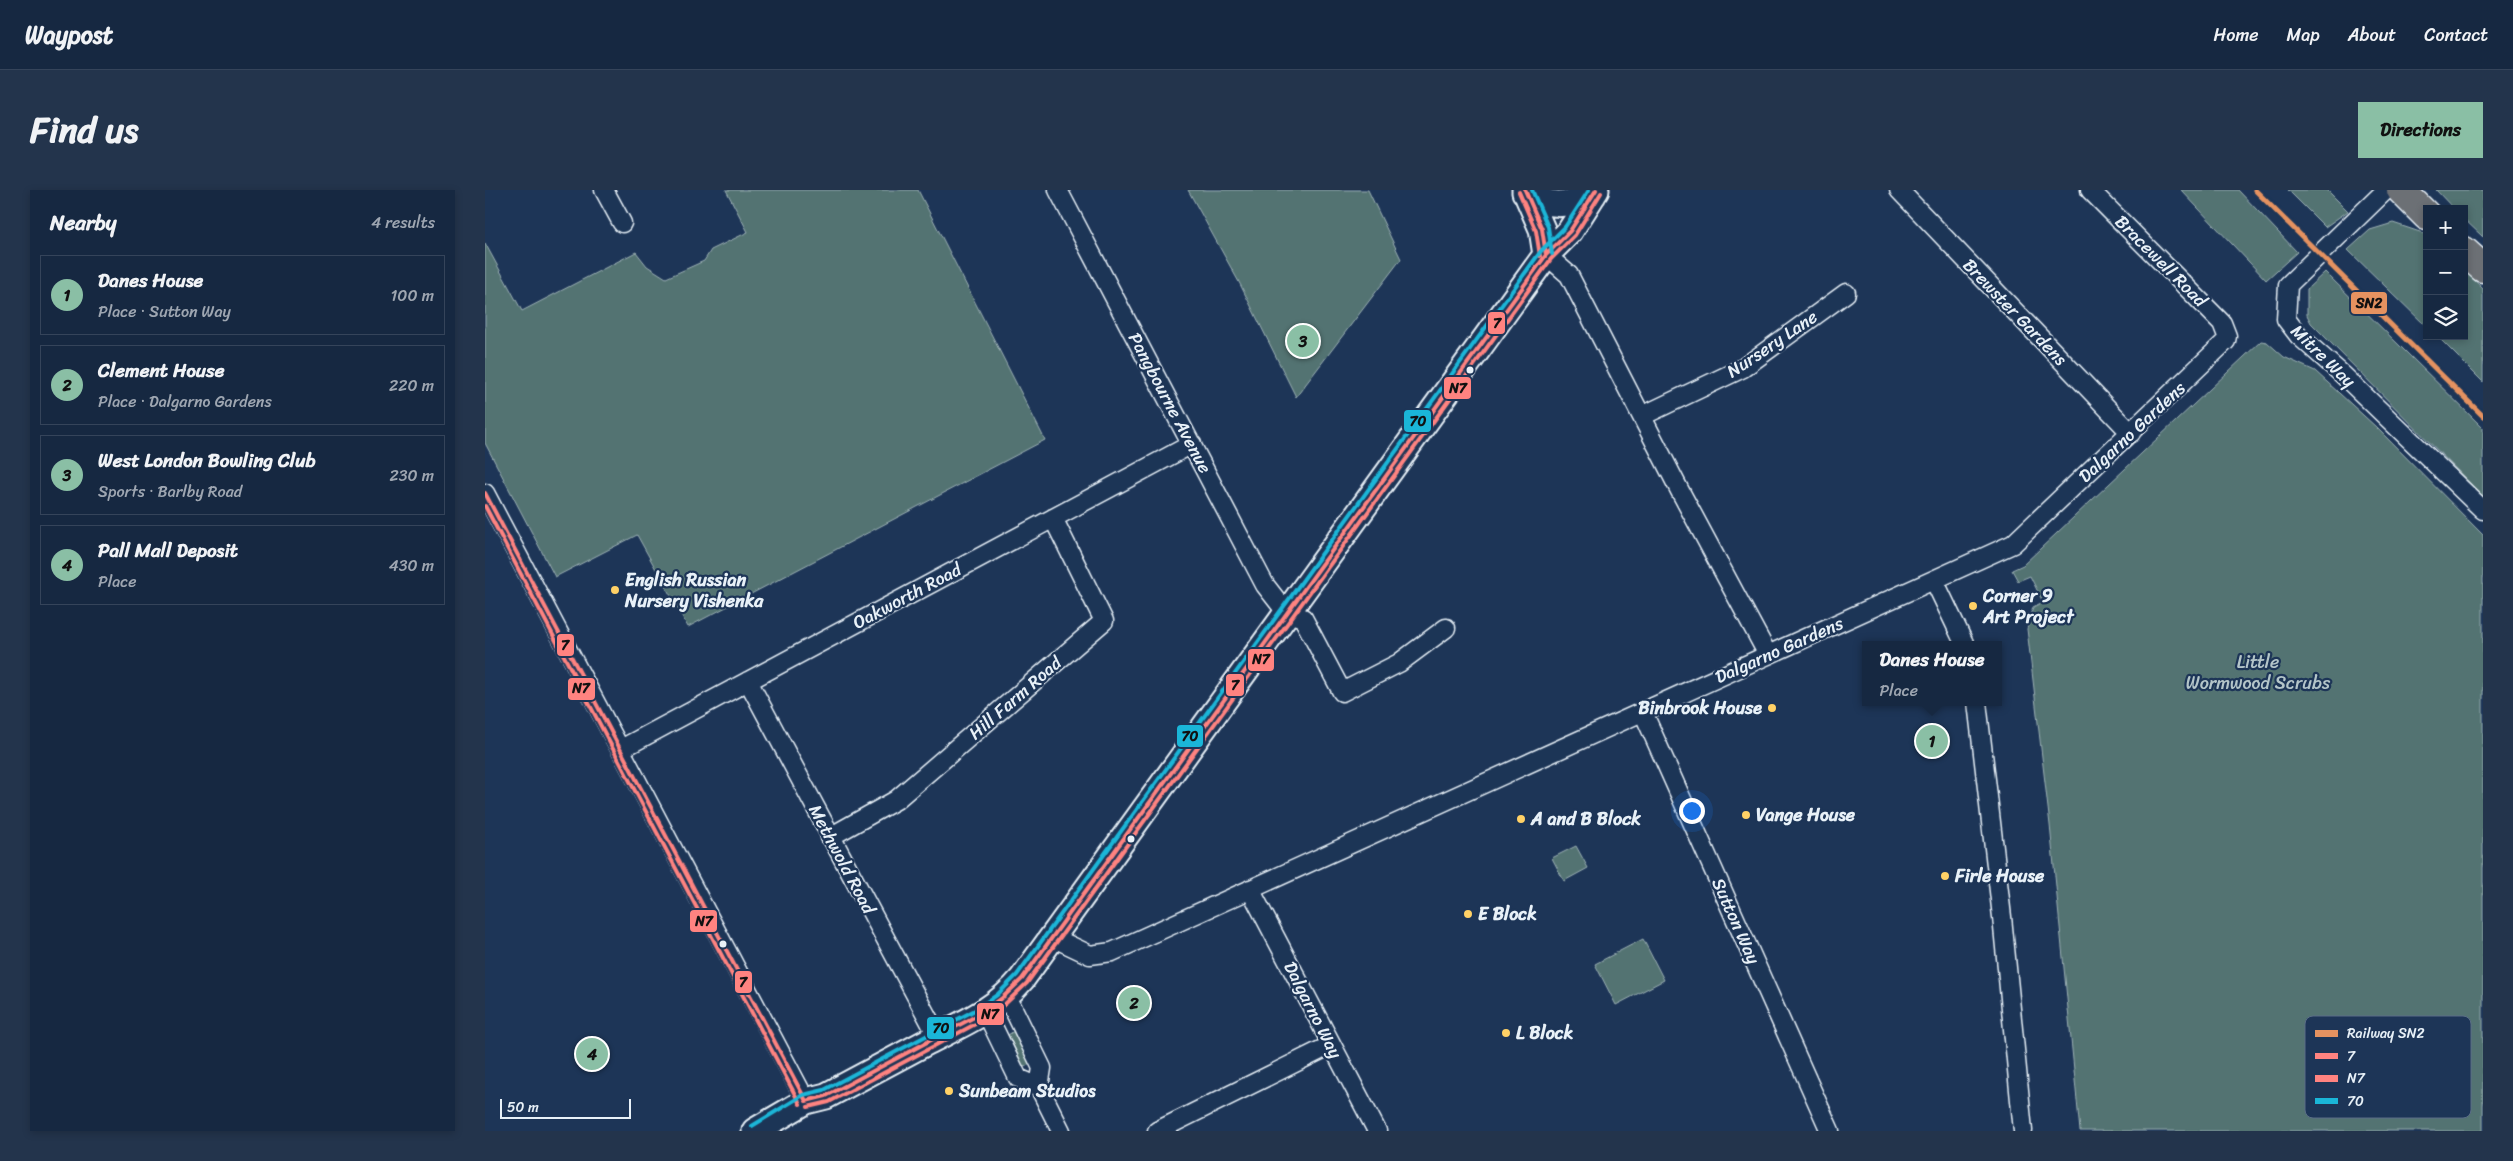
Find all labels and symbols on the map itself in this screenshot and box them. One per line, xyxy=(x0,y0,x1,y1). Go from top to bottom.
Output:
street label: Bracewell Road xyxy=(2107,207,2216,316)
street label: Brewster Gardens xyxy=(1955,250,2076,374)
line badge: SN2 xyxy=(2350,291,2388,315)
text: SN2 xyxy=(2355,291,2383,316)
street label: Nursery Lane xyxy=(1720,301,1824,387)
line badge: 7 xyxy=(1487,311,1506,335)
text: 7 xyxy=(1493,311,1502,336)
street label: Mitre Way xyxy=(2283,316,2364,396)
pin: 3 xyxy=(1287,322,1319,360)
street label: Pangbourne Avenue xyxy=(1119,327,1221,479)
unlabelled marker xyxy=(1465,365,1475,375)
street label: Dalgarno Gardens xyxy=(2071,373,2194,491)
line badge: N7 xyxy=(1443,376,1472,400)
text: N7 xyxy=(1448,376,1468,401)
line badge: 70 xyxy=(1403,409,1432,433)
text: 70 xyxy=(1410,409,1427,434)
street label: Oakworth Road xyxy=(847,553,969,638)
place label: English Russian Nursery Vishenka xyxy=(624,564,764,617)
place label: Corner 9 Art Project xyxy=(1982,580,2075,633)
marker: English Russian Nursery Vishenka xyxy=(609,584,621,596)
marker: Corner 9 Art Project xyxy=(1967,600,1979,612)
street label: Dalgarno Gardens xyxy=(1709,607,1849,693)
line badge: 7 xyxy=(556,633,575,657)
text: 7 xyxy=(561,633,570,658)
park label: Little Wormwood Scrubs xyxy=(2186,646,2331,699)
street label: Hill Farm Road xyxy=(961,647,1070,748)
text: N7 xyxy=(1251,647,1271,672)
line badge: N7 xyxy=(1247,648,1275,672)
line badge: 7 xyxy=(1225,673,1245,697)
text: 7 xyxy=(1231,673,1240,698)
text: N7 xyxy=(571,676,591,701)
line badge: N7 xyxy=(567,677,596,701)
place label: Binbrook House xyxy=(1638,692,1762,724)
marker: Binbrook House xyxy=(1766,702,1778,714)
pin: 1 xyxy=(1916,722,1948,760)
line badge: 70 xyxy=(1176,724,1204,748)
text: 70 xyxy=(1182,724,1199,749)
street label: Methwold Road xyxy=(800,798,885,921)
your location xyxy=(1679,798,1705,824)
place label: Vange House xyxy=(1756,799,1856,831)
place label: A and B Block xyxy=(1530,803,1641,835)
marker: Vange House xyxy=(1740,809,1752,821)
marker: A and B Block xyxy=(1515,813,1527,825)
unlabelled marker xyxy=(1126,834,1136,844)
place label: Firle House xyxy=(1954,860,2045,892)
marker: Firle House xyxy=(1939,870,1951,882)
street label: Sutton Way xyxy=(1703,873,1770,970)
place label: E Block xyxy=(1478,898,1537,930)
marker: E Block xyxy=(1462,908,1474,920)
line badge: N7 xyxy=(689,909,718,933)
text: N7 xyxy=(694,909,714,934)
unlabelled marker xyxy=(718,939,728,949)
street label: Dalgarno Way xyxy=(1275,956,1352,1065)
line badge: 7 xyxy=(734,970,753,994)
text: 7 xyxy=(739,970,748,995)
pin: 2 xyxy=(1118,984,1150,1022)
line badge: N7 xyxy=(976,1002,1005,1026)
text: N7 xyxy=(980,1002,1000,1027)
line badge: 70 xyxy=(926,1016,955,1040)
text: 70 xyxy=(933,1016,950,1041)
legend xyxy=(2305,1016,2471,1118)
place label: L Block xyxy=(1516,1017,1574,1049)
text: Railway SN2 xyxy=(2347,1021,2425,1046)
marker: L Block xyxy=(1500,1027,1512,1039)
pin: 4 xyxy=(576,1035,608,1073)
text: 7 xyxy=(2347,1044,2356,1069)
text: N7 xyxy=(2347,1066,2366,1091)
place label: Sunbeam Studios xyxy=(958,1075,1096,1107)
marker: Sunbeam Studios xyxy=(943,1085,955,1097)
text: 70 xyxy=(2347,1089,2364,1114)
scale bar xyxy=(500,1096,631,1119)

